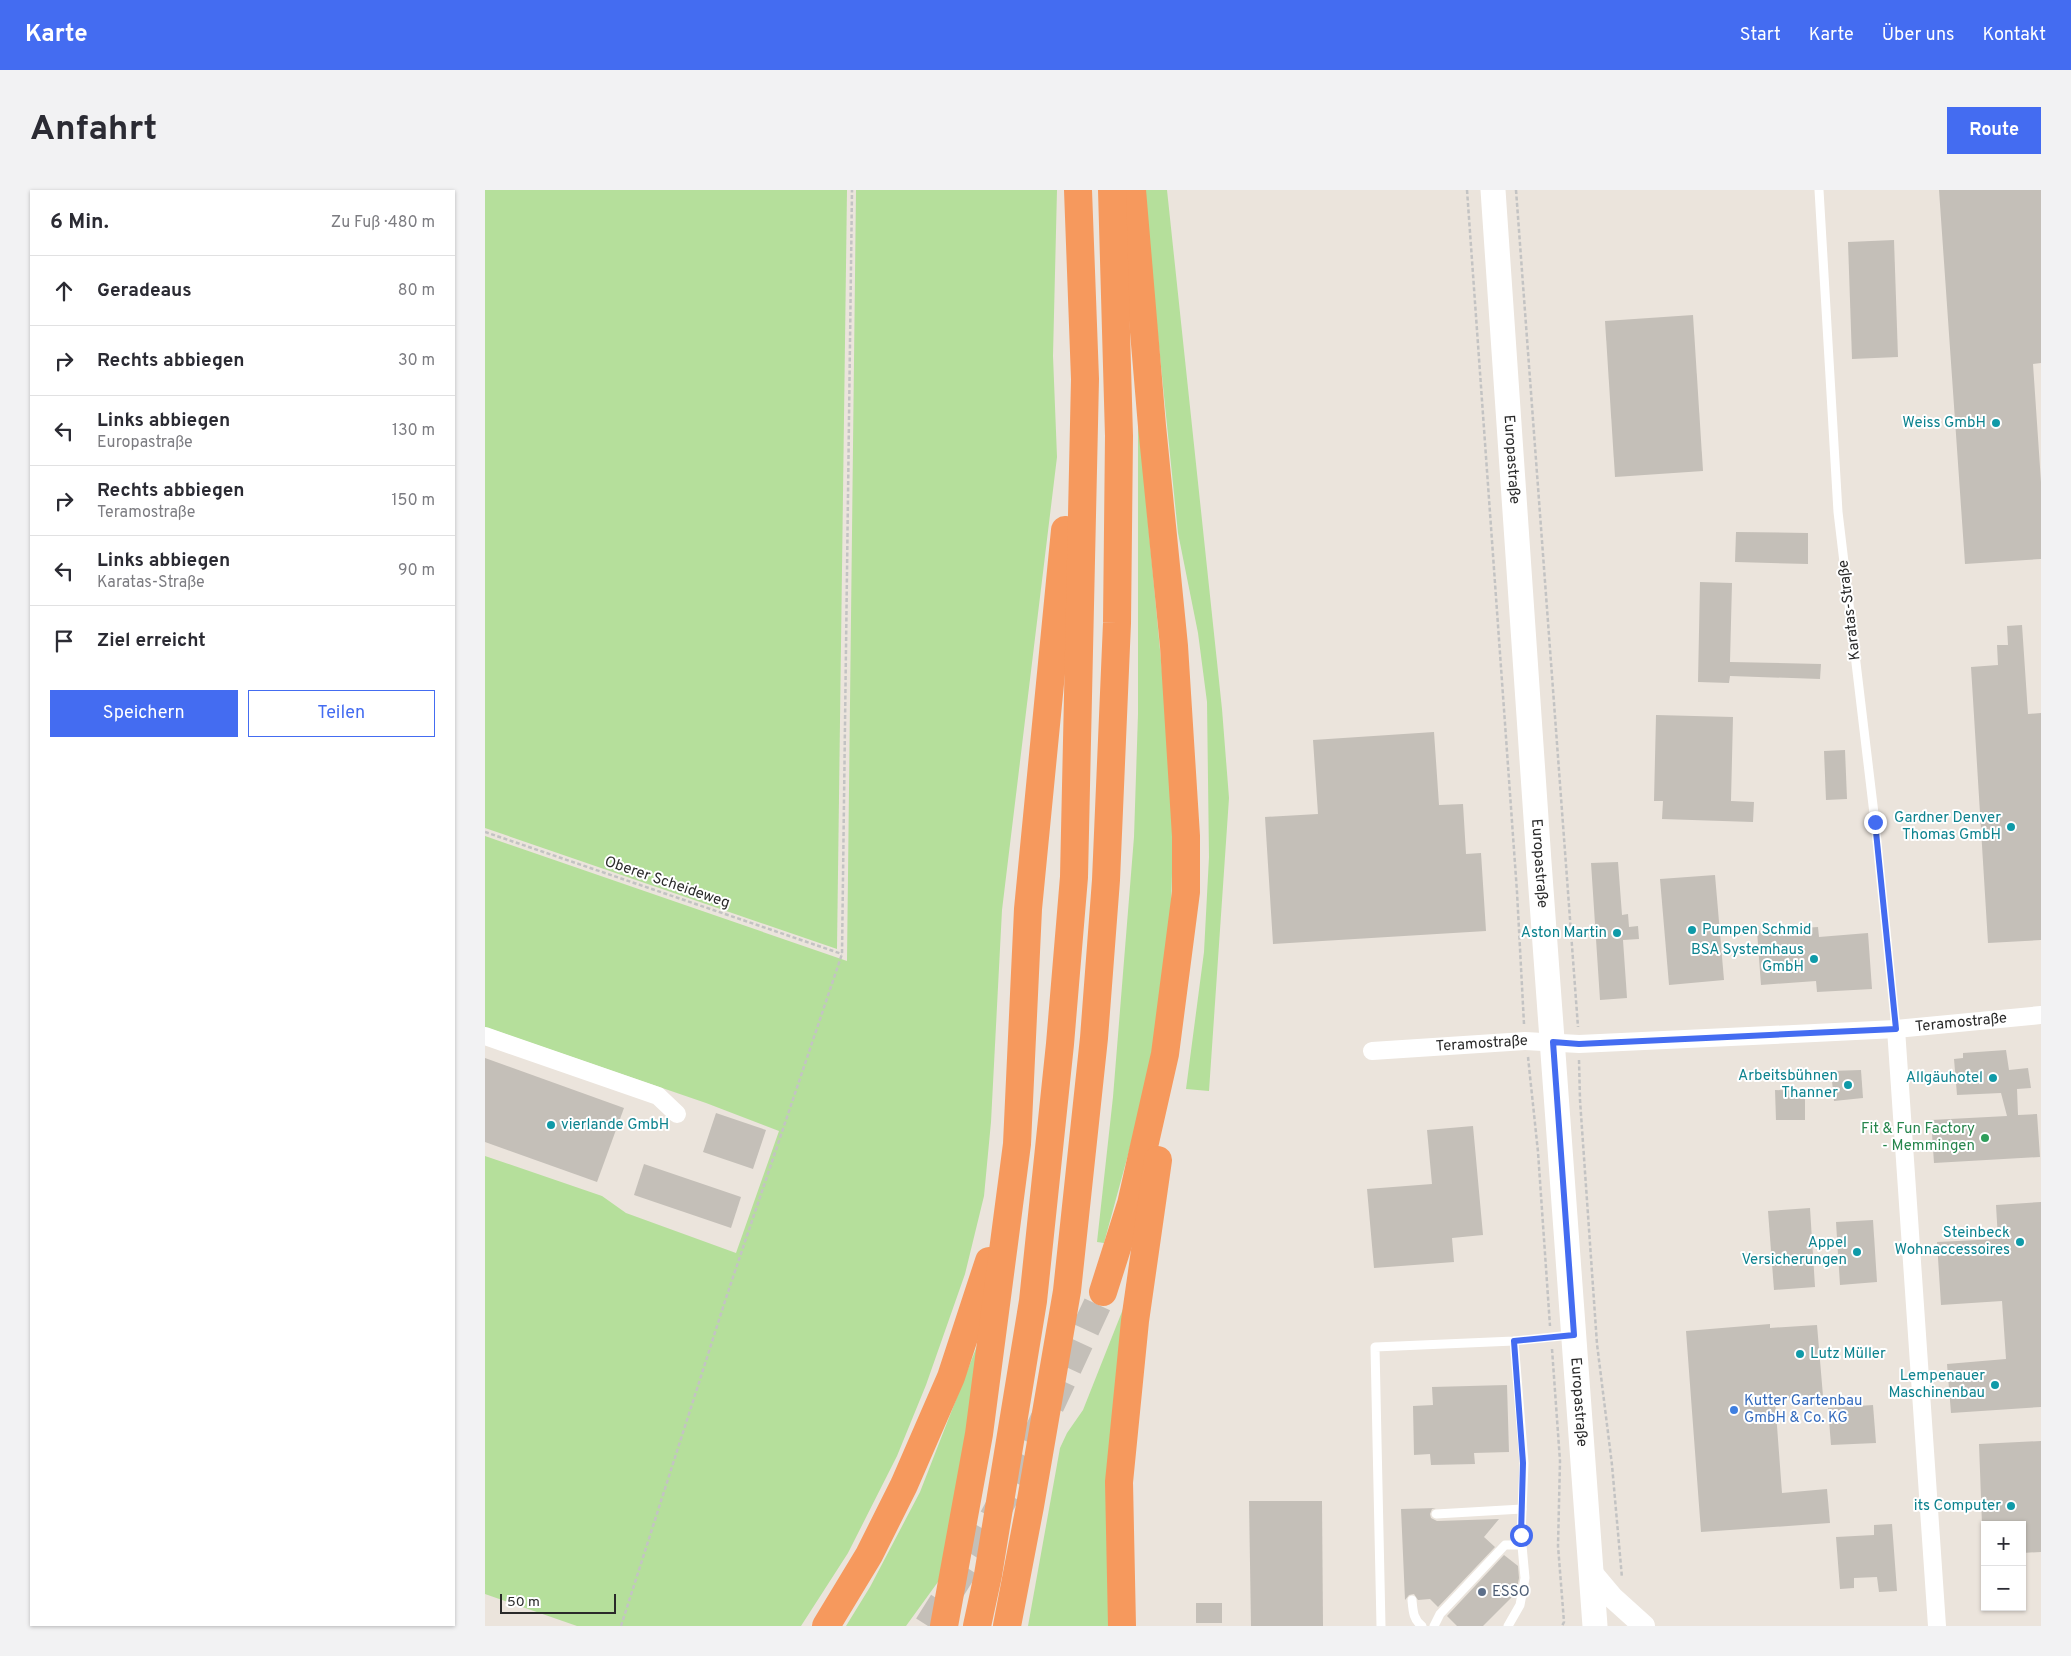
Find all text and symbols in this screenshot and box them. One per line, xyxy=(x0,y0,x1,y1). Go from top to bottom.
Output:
text: Karte xyxy=(25,20,88,50)
text: Start xyxy=(1740,24,1781,47)
text: Karte xyxy=(1809,24,1854,47)
text: Über uns xyxy=(1882,24,1954,47)
text: Kontakt xyxy=(1982,24,2046,47)
button: Route xyxy=(1947,107,2041,154)
text: Anfahrt xyxy=(30,108,157,152)
text: 6 Min. xyxy=(50,209,109,236)
text: Zu Fuß · 480 m xyxy=(331,213,435,233)
icon: ahead xyxy=(50,277,78,305)
text: Geradeaus xyxy=(97,279,192,303)
text: 80 m xyxy=(398,281,435,301)
icon: right xyxy=(50,347,78,375)
text: Rechts abbiegen xyxy=(97,349,245,373)
text: 30 m xyxy=(398,351,435,371)
text: Links abbiegen xyxy=(97,409,230,433)
street label: Europastraße xyxy=(1499,414,1524,505)
place label: Weiss GmbH xyxy=(1902,414,1986,433)
icon: left xyxy=(50,417,78,445)
marker: Weiss GmbH xyxy=(1990,417,2002,429)
text: 130 m xyxy=(392,421,435,441)
text: Europastraße xyxy=(97,433,193,453)
text: Rechts abbiegen xyxy=(97,479,245,503)
icon: right xyxy=(50,487,78,515)
text: 150 m xyxy=(392,491,435,511)
text: Teramostraße xyxy=(97,503,195,523)
text: Links abbiegen xyxy=(97,549,230,573)
icon: left xyxy=(50,557,78,585)
street label: Karatas-Straße xyxy=(1834,559,1866,661)
text: 90 m xyxy=(398,561,435,581)
text: Karatas-Straße xyxy=(97,573,205,593)
icon: arrive xyxy=(50,627,78,655)
text: Ziel erreicht xyxy=(97,629,206,653)
button: Speichern xyxy=(50,690,238,737)
button: Teilen xyxy=(248,690,435,737)
place label: Gardner Denver Thomas GmbH xyxy=(1894,809,2001,845)
route end xyxy=(1864,811,1887,834)
street label: Europastraße xyxy=(1527,818,1552,909)
marker: Gardner Denver Thomas GmbH xyxy=(2005,821,2017,833)
street label: Oberer Scheideweg xyxy=(602,853,732,913)
place label: Pumpen Schmid xyxy=(1702,921,1811,940)
place label: Aston Martin xyxy=(1521,924,1607,943)
marker: Pumpen Schmid xyxy=(1686,924,1698,936)
marker: Aston Martin xyxy=(1611,927,1623,939)
place label: BSA Systemhaus GmbH xyxy=(1691,941,1804,977)
marker: BSA Systemhaus GmbH xyxy=(1808,953,1820,965)
street label: Teramostraße xyxy=(1914,1009,2008,1037)
street label: Teramostraße xyxy=(1435,1031,1528,1056)
place label: Arbeitsbühnen Thanner xyxy=(1738,1067,1838,1103)
place label: Allgäuhotel xyxy=(1906,1069,1983,1088)
marker: Allgäuhotel xyxy=(1987,1072,1999,1084)
marker: Arbeitsbühnen Thanner xyxy=(1842,1079,1854,1091)
place label: vierlande GmbH xyxy=(561,1116,669,1135)
marker: vierlande GmbH xyxy=(545,1119,557,1131)
place label: Fit & Fun Factory - Memmingen xyxy=(1861,1120,1975,1156)
marker: Fit & Fun Factory - Memmingen xyxy=(1979,1132,1991,1144)
place label: Steinbeck Wohnaccessoires xyxy=(1894,1224,2010,1260)
place label: Appel Versicherungen xyxy=(1742,1234,1847,1270)
marker: Steinbeck Wohnaccessoires xyxy=(2014,1236,2026,1248)
marker: Appel Versicherungen xyxy=(1851,1246,1863,1258)
place label: Lutz Müller xyxy=(1810,1345,1886,1364)
marker: Lutz Müller xyxy=(1794,1348,1806,1360)
street label: Europastraße xyxy=(1566,1357,1591,1447)
place label: Lempenauer Maschinenbau xyxy=(1889,1367,1985,1403)
marker: Lempenauer Maschinenbau xyxy=(1989,1379,2001,1391)
place label: Kutter Gartenbau GmbH & Co. KG xyxy=(1744,1392,1862,1428)
marker: Kutter Gartenbau GmbH & Co. KG xyxy=(1728,1404,1740,1416)
place label: its Computer xyxy=(1914,1497,2001,1516)
marker: its Computer xyxy=(2005,1500,2017,1512)
map controls xyxy=(1981,1521,2026,1611)
button: + xyxy=(1981,1521,2026,1566)
route start xyxy=(1510,1524,1533,1547)
button: − xyxy=(1981,1566,2026,1611)
place label: ESSO xyxy=(1492,1583,1530,1602)
marker: ESSO xyxy=(1476,1586,1488,1598)
scale bar xyxy=(500,1591,616,1614)
text: 50 m xyxy=(507,1594,540,1611)

